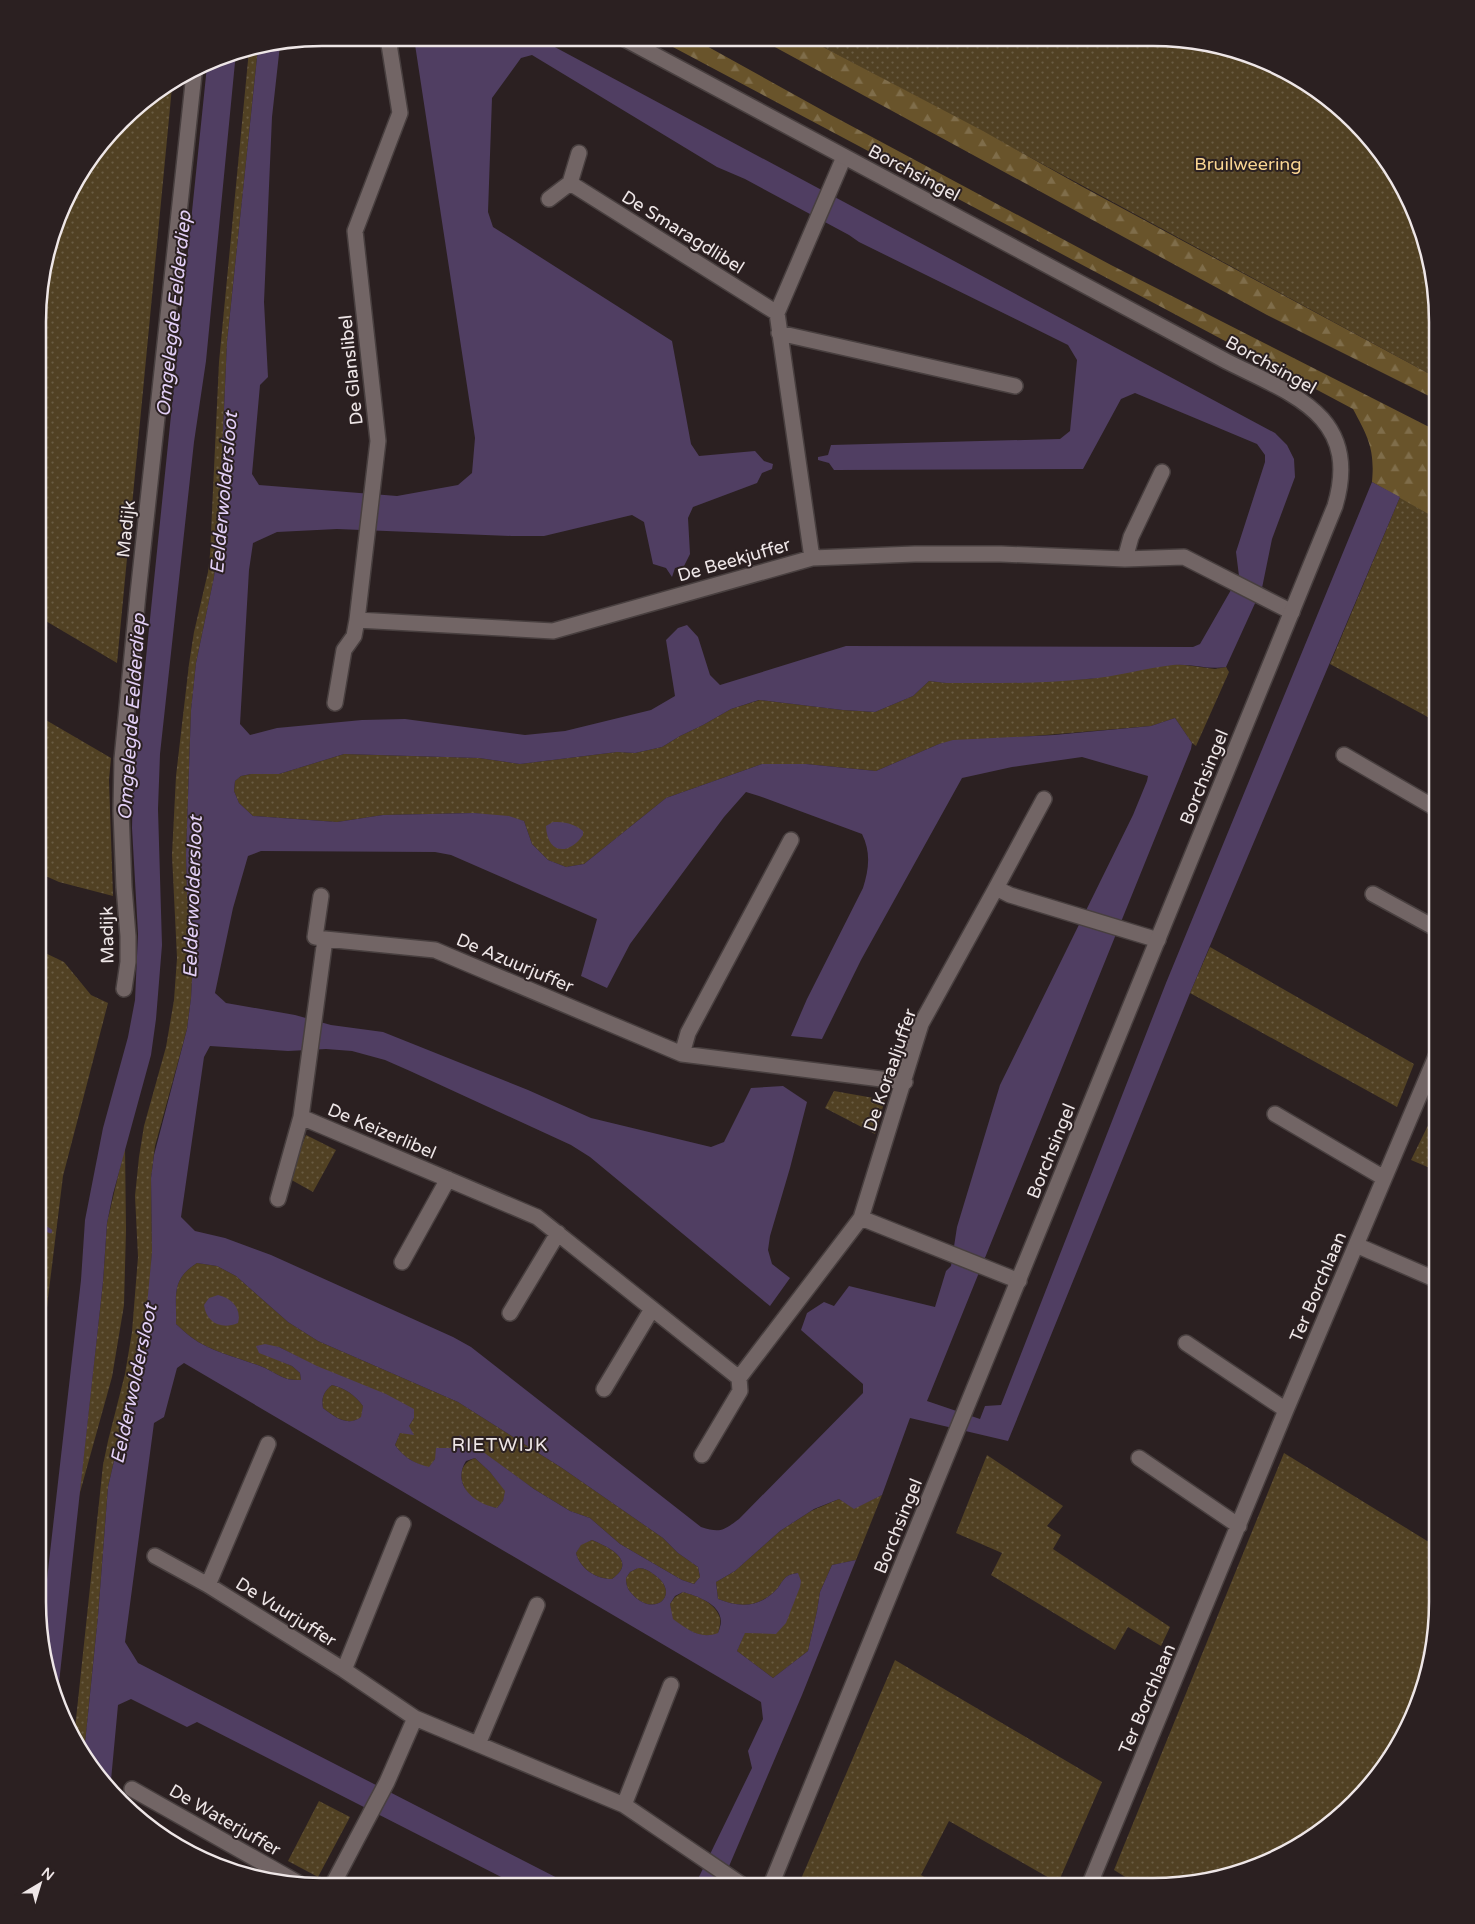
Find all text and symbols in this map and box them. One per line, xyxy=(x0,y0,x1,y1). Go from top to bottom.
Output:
street label: Borchsingel xyxy=(864,140,964,206)
park label: Bruilweering xyxy=(1194,153,1302,175)
street label: De Smaragdlibel xyxy=(618,185,748,279)
water label: Omgelegde Eelderdiep xyxy=(152,209,196,418)
street label: De Glanslibel xyxy=(334,314,368,426)
street label: Borchsingel xyxy=(1222,331,1320,399)
water label: Eelderwoldersloot xyxy=(206,408,242,575)
street label: Madijk xyxy=(112,499,140,559)
street label: De Beekjuffer xyxy=(675,533,793,587)
water label: Omgelegde Eelderdiep xyxy=(114,612,150,821)
street label: Borchsingel xyxy=(1175,726,1233,828)
water label: Eelderwoldersloot xyxy=(179,813,207,979)
street label: Madijk xyxy=(95,906,119,964)
street label: De Azuurjuffer xyxy=(453,928,577,998)
street label: De Koraaljuffer xyxy=(859,1005,921,1134)
street label: De Keizerlibel xyxy=(324,1098,440,1164)
street label: Borchsingel xyxy=(1022,1100,1080,1202)
street label: Ter Borchlaan xyxy=(1285,1229,1351,1345)
water label: Eelderwoldersloot xyxy=(106,1299,162,1466)
district label: RIETWIJK xyxy=(452,1434,548,1456)
street label: Borchsingel xyxy=(869,1475,927,1577)
street label: De Vuurjuffer xyxy=(232,1572,341,1652)
street label: Ter Borchlaan xyxy=(1114,1641,1180,1757)
street label: De Waterjuffer xyxy=(165,1779,285,1861)
north arrow xyxy=(15,1859,65,1909)
text: N xyxy=(38,1864,57,1884)

